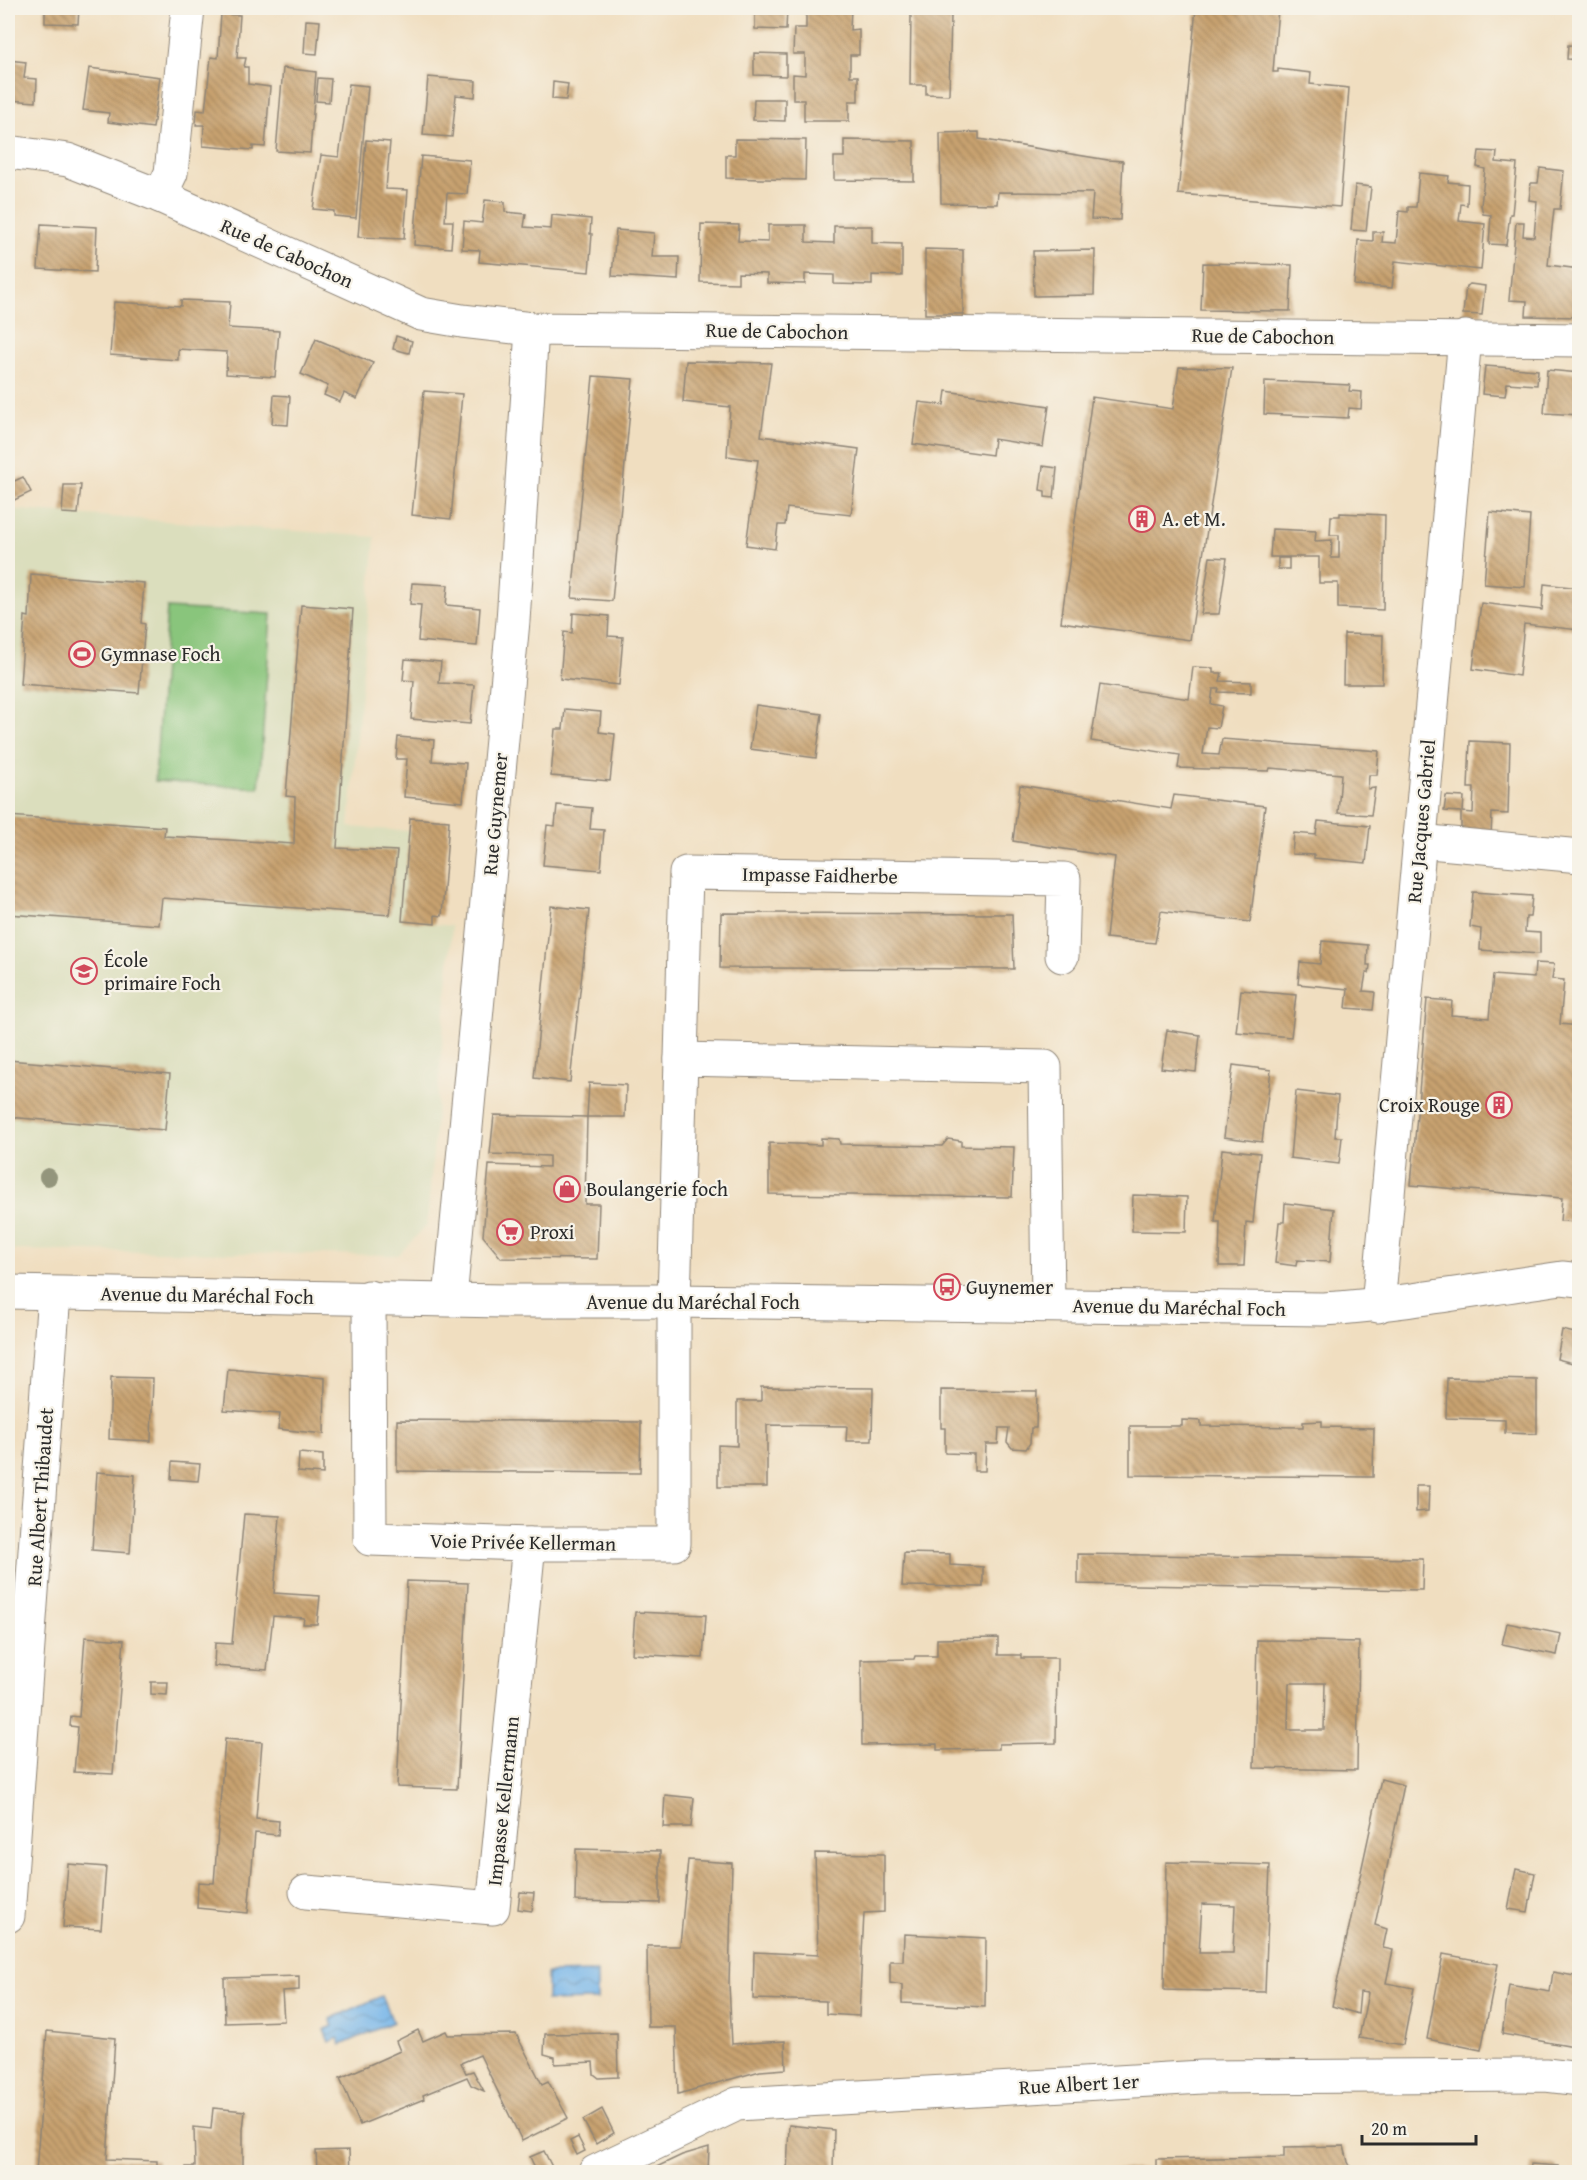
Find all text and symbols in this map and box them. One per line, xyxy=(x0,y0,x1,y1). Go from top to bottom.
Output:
street label: Rue de Cabochon xyxy=(216,210,358,295)
street label: Rue de Cabochon xyxy=(705,315,849,346)
street label: Rue de Cabochon xyxy=(1191,320,1335,351)
building icon: A. et M. xyxy=(1127,504,1157,534)
place label: A. et M. xyxy=(1162,504,1226,533)
sports icon: Gymnase Foch xyxy=(67,639,97,669)
place label: Gymnase Foch xyxy=(101,639,220,668)
street label: Rue Jacques Gabriel xyxy=(1399,737,1442,904)
street label: Rue Guynemer xyxy=(475,751,514,877)
street label: Impasse Faidherbe xyxy=(742,859,898,890)
place label: École primaire Foch xyxy=(104,945,221,997)
school or university icon: École primaire Foch xyxy=(69,956,99,986)
place label: Croix Rouge xyxy=(1379,1090,1480,1119)
building icon: Croix Rouge xyxy=(1484,1090,1514,1120)
shop icon: Boulangerie foch xyxy=(552,1174,582,1204)
place label: Boulangerie foch xyxy=(586,1174,728,1203)
supermarket icon: Proxi xyxy=(495,1217,525,1247)
place label: Proxi xyxy=(530,1217,575,1246)
bus stop icon: Guynemer xyxy=(932,1272,962,1302)
place label: Guynemer xyxy=(966,1272,1053,1301)
street label: Avenue du Maréchal Foch xyxy=(100,1278,314,1311)
street label: Avenue du Maréchal Foch xyxy=(586,1287,800,1316)
street label: Avenue du Maréchal Foch xyxy=(1072,1290,1286,1323)
street label: Rue Albert Thibaudet xyxy=(19,1407,60,1587)
street label: Voie Privée Kellerman xyxy=(430,1525,616,1558)
street label: Impasse Kellermann xyxy=(479,1715,526,1887)
street label: Rue Albert 1er xyxy=(1018,2066,1140,2101)
scale bar xyxy=(1362,2108,1476,2146)
text: 20 m xyxy=(1371,2115,1407,2142)

